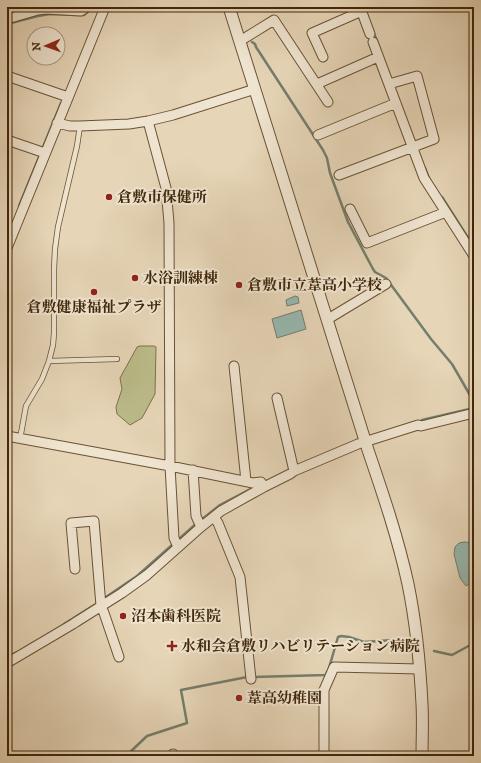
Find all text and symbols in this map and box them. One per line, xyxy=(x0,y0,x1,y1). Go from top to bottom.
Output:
north arrow xyxy=(26,26,66,66)
text: N xyxy=(30,42,44,51)
place label: 倉敷市保健所 xyxy=(117,188,207,207)
marker: 倉敷市保健所 xyxy=(104,192,114,202)
place label: 水浴訓練棟 xyxy=(143,269,218,288)
marker: 水浴訓練棟 xyxy=(130,273,140,283)
place label: 倉敷市立葦高小学校 xyxy=(247,276,382,295)
marker: 倉敷市立葦高小学校 xyxy=(234,280,244,290)
marker: 倉敷健康福祉プラザ xyxy=(89,287,99,297)
place label: 倉敷健康福祉プラザ xyxy=(26,298,162,317)
place label: 沼本歯科医院 xyxy=(131,607,221,626)
marker: 沼本歯科医院 xyxy=(118,611,128,621)
place label: 水和会倉敷リハビリテーション病院 xyxy=(181,637,420,656)
marker: 水和会倉敷リハビリテーション病院 xyxy=(166,640,178,652)
place label: 葦高幼稚園 xyxy=(247,689,322,708)
marker: 葦高幼稚園 xyxy=(234,693,244,703)

